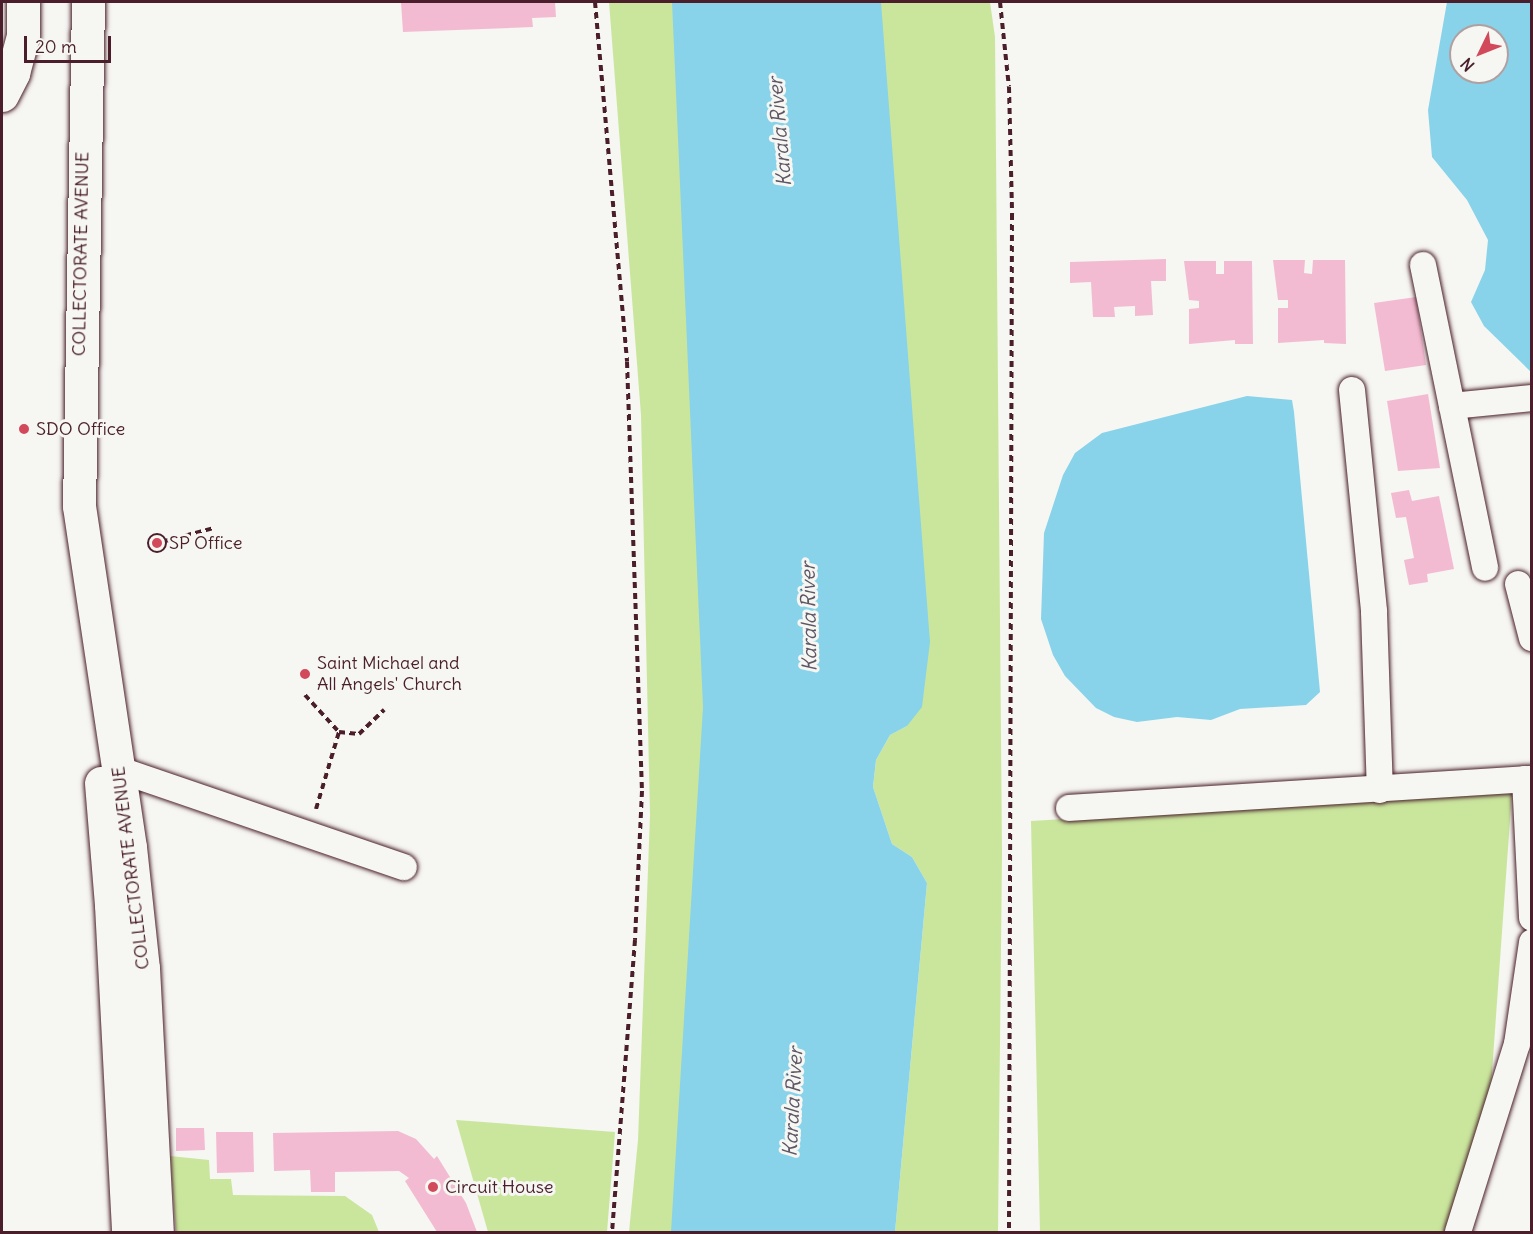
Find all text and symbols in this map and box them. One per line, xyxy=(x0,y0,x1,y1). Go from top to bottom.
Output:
scale bar xyxy=(27,24,114,62)
north arrow xyxy=(1449,24,1509,84)
text: 20 m xyxy=(35,35,77,58)
text: N xyxy=(1456,54,1478,76)
water label: Karala River xyxy=(762,76,796,188)
street label: COLLECTORATE AVENUE xyxy=(68,152,94,356)
place label: SDO Office xyxy=(36,418,125,440)
marker: SDO Office xyxy=(17,422,31,436)
place label: SP Office xyxy=(169,532,242,554)
marker: SP Office xyxy=(150,536,164,550)
water label: Karala River xyxy=(795,562,821,672)
place label: Saint Michael and All Angels' Church xyxy=(317,653,462,696)
marker: Saint Michael and All Angels' Church xyxy=(298,667,312,681)
street label: COLLECTORATE AVENUE xyxy=(108,765,154,971)
water label: Karala River xyxy=(777,1047,807,1157)
place label: Circuit House xyxy=(445,1176,554,1198)
marker: Circuit House xyxy=(426,1180,440,1194)

